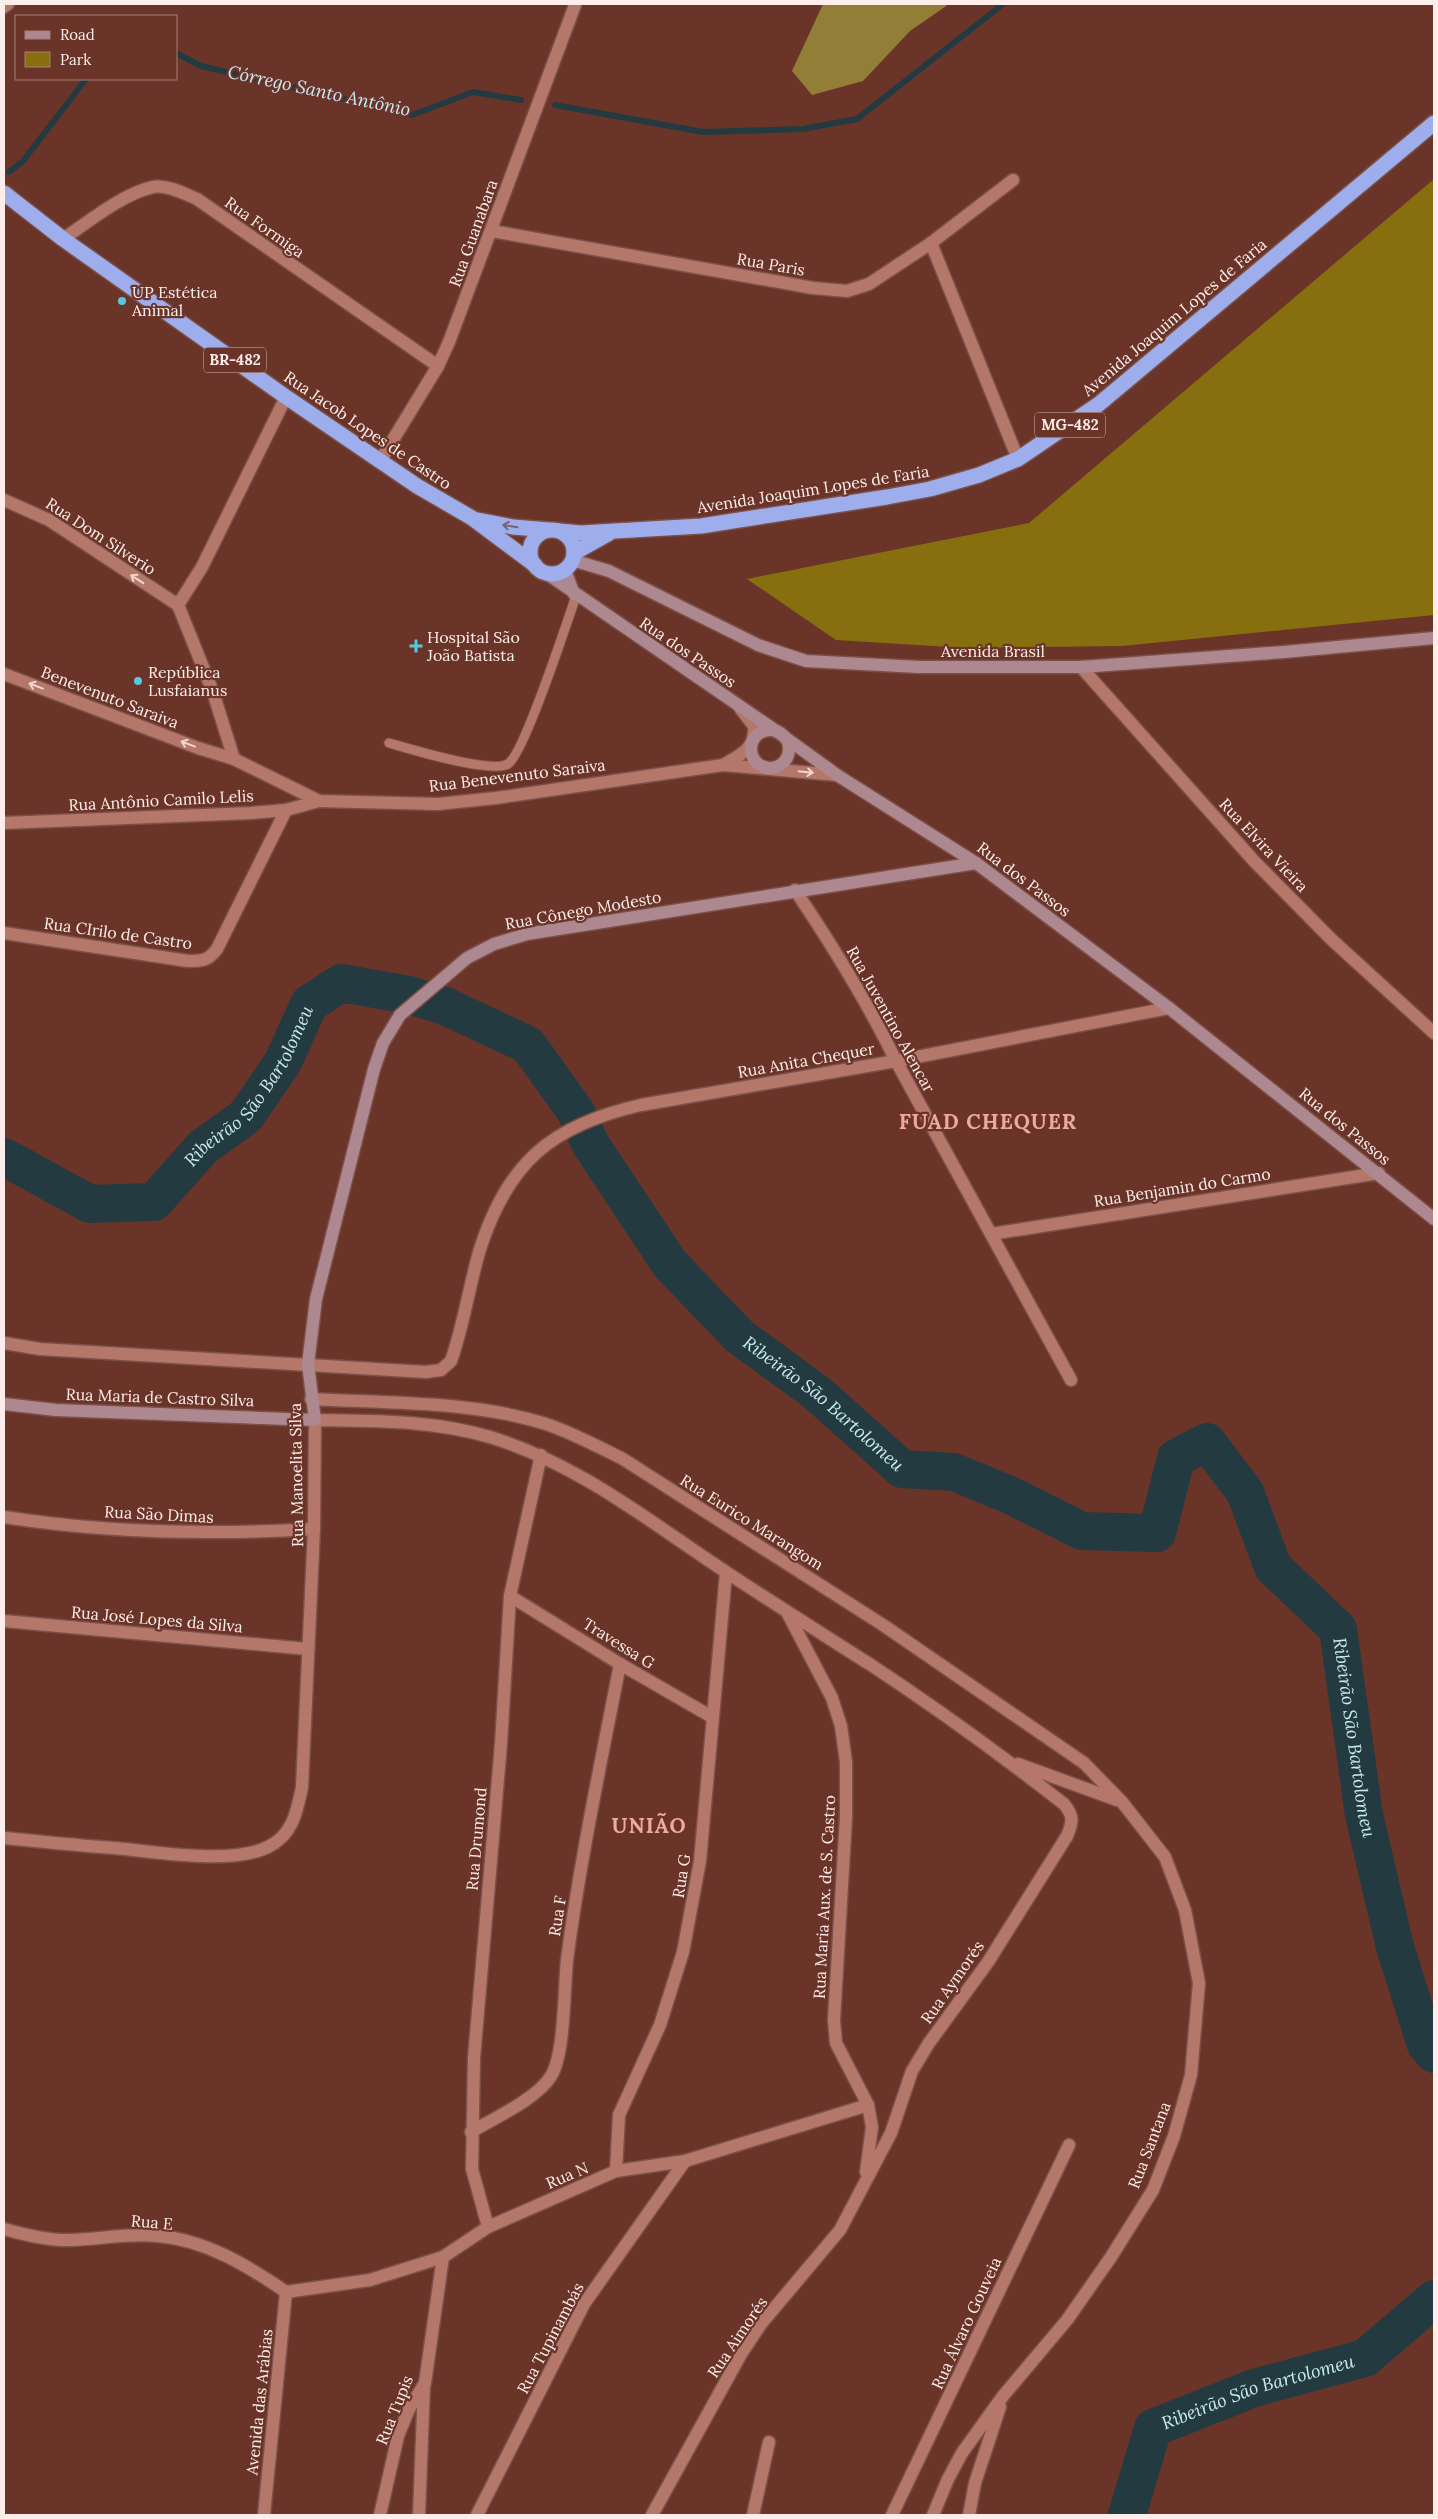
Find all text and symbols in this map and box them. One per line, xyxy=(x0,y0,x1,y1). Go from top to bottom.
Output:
legend xyxy=(15,15,178,80)
text: Road xyxy=(60,25,95,44)
text: Park xyxy=(60,50,91,69)
water label: Córrego Santo Antônio xyxy=(226,60,413,121)
street label: Rua Guanabara xyxy=(444,177,502,289)
street label: Rua Formiga xyxy=(221,192,309,262)
street label: Avenida Joaquim Lopes de Faria xyxy=(1077,234,1270,401)
street label: Rua Paris xyxy=(735,248,807,280)
place label: UP Estética Animal xyxy=(131,282,217,320)
marker: UP Estética Animal xyxy=(116,295,128,307)
road number: BR-482 xyxy=(204,348,266,372)
street label: Rua Jacob Lopes de Castro xyxy=(281,366,455,494)
road number: MG-482 xyxy=(1035,412,1105,438)
street label: Avenida Joaquim Lopes de Faria xyxy=(695,461,930,517)
street label: Rua Dom Silverio xyxy=(42,493,160,579)
one-way arrow xyxy=(503,521,519,531)
one-way arrow xyxy=(131,573,145,583)
street label: Rua dos Passos xyxy=(636,612,740,692)
place label: Hospital São João Batista xyxy=(426,627,520,665)
marker: Hospital São João Batista xyxy=(409,639,423,653)
street label: Avenida Brasil xyxy=(940,641,1045,661)
street label: Benevenuto Saraiva xyxy=(38,662,182,732)
place label: República Lusfaianus xyxy=(148,662,227,700)
marker: República Lusfaianus xyxy=(132,675,144,687)
one-way arrow xyxy=(29,681,44,690)
one-way arrow xyxy=(181,739,196,749)
street label: Rua Benevenuto Saraiva xyxy=(428,754,606,796)
one-way arrow xyxy=(798,767,814,777)
street label: Rua Antônio Camilo Lelis xyxy=(68,785,254,815)
street label: Rua Elvira Vieira xyxy=(1215,794,1313,896)
street label: Rua dos Passos xyxy=(973,837,1075,921)
street label: Rua Cônego Modesto xyxy=(503,886,663,934)
street label: Rua CIrilo de Castro xyxy=(43,913,193,953)
street label: Rua Juventino Alencar xyxy=(842,942,940,1096)
water label: Ribeirão São Bartolomeu xyxy=(179,1001,318,1171)
street label: Rua Anita Chequer xyxy=(736,1038,876,1082)
street label: Rua dos Passos xyxy=(1295,1083,1395,1169)
district label: FUAD CHEQUER xyxy=(899,1108,1077,1135)
street label: Rua Benjamin do Carmo xyxy=(1092,1163,1272,1211)
water label: Ribeirão São Bartolomeu xyxy=(739,1331,909,1476)
street label: Rua Maria de Castro Silva xyxy=(65,1384,255,1410)
street label: Rua Manoelita Silva xyxy=(285,1403,307,1547)
street label: Rua Eurico Marangom xyxy=(677,1470,827,1574)
street label: Rua São Dimas xyxy=(104,1501,214,1527)
street label: Rua José Lopes da Silva xyxy=(70,1602,244,1636)
street label: Travessa G xyxy=(579,1613,659,1673)
water label: Ribeirão São Bartolomeu xyxy=(1328,1636,1381,1840)
street label: Rua Drumond xyxy=(462,1786,491,1891)
street label: Rua Maria Aux. de S. Castro xyxy=(809,1795,839,1999)
district label: UNIÃO xyxy=(611,1812,687,1839)
street label: Rua G xyxy=(668,1853,694,1899)
street label: Rua F xyxy=(544,1894,570,1938)
street label: Rua Aymorés xyxy=(916,1937,988,2027)
street label: Rua Santana xyxy=(1123,2099,1175,2191)
street label: Rua N xyxy=(543,2157,591,2193)
street label: Rua E xyxy=(130,2210,174,2234)
street label: Rua Álvaro Gouveia xyxy=(927,2254,1005,2392)
street label: Rua Tupinambás xyxy=(512,2279,588,2397)
street label: Rua Aimorés xyxy=(703,2293,771,2381)
street label: Avenida das Arábias xyxy=(241,2328,277,2477)
water label: Ribeirão São Bartolomeu xyxy=(1158,2349,1357,2434)
street label: Rua Tupis xyxy=(371,2372,417,2448)

